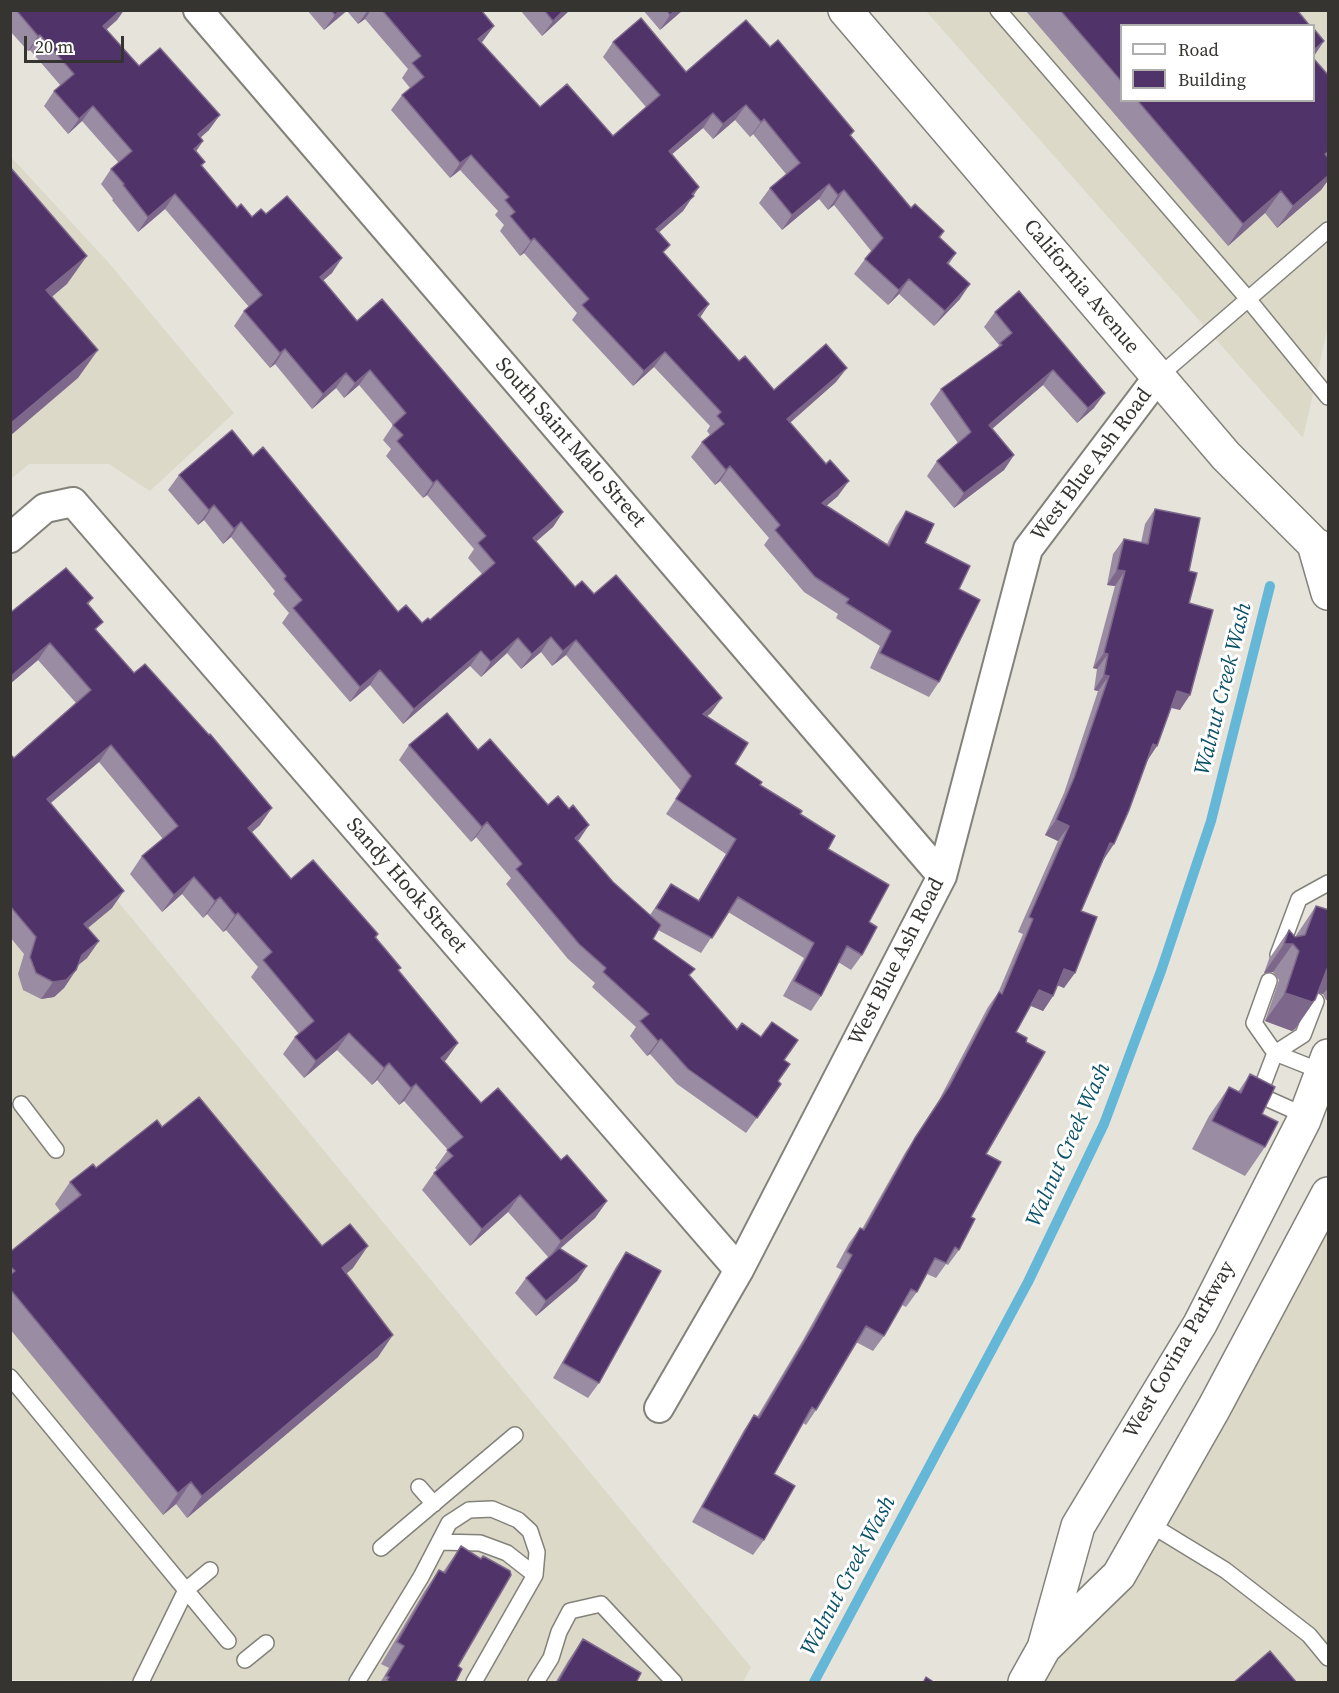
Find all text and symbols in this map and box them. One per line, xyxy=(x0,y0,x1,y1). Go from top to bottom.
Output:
scale bar xyxy=(27,24,128,62)
legend xyxy=(1120,24,1315,102)
text: 20 m xyxy=(35,34,73,59)
text: Road xyxy=(1178,37,1219,62)
text: Building xyxy=(1178,67,1246,92)
street label: California Avenue xyxy=(1018,215,1144,359)
street label: South Saint Malo Street xyxy=(489,353,651,533)
street label: West Blue Ash Road xyxy=(1026,384,1158,546)
water label: Walnut Creek Wash xyxy=(1190,600,1258,778)
street label: Sandy Hook Street xyxy=(340,813,472,959)
street label: West Blue Ash Road xyxy=(844,874,950,1050)
water label: Walnut Creek Wash xyxy=(1021,1059,1117,1231)
street label: West Covina Parkway xyxy=(1119,1257,1241,1443)
water label: Walnut Creek Wash xyxy=(796,1492,902,1660)

